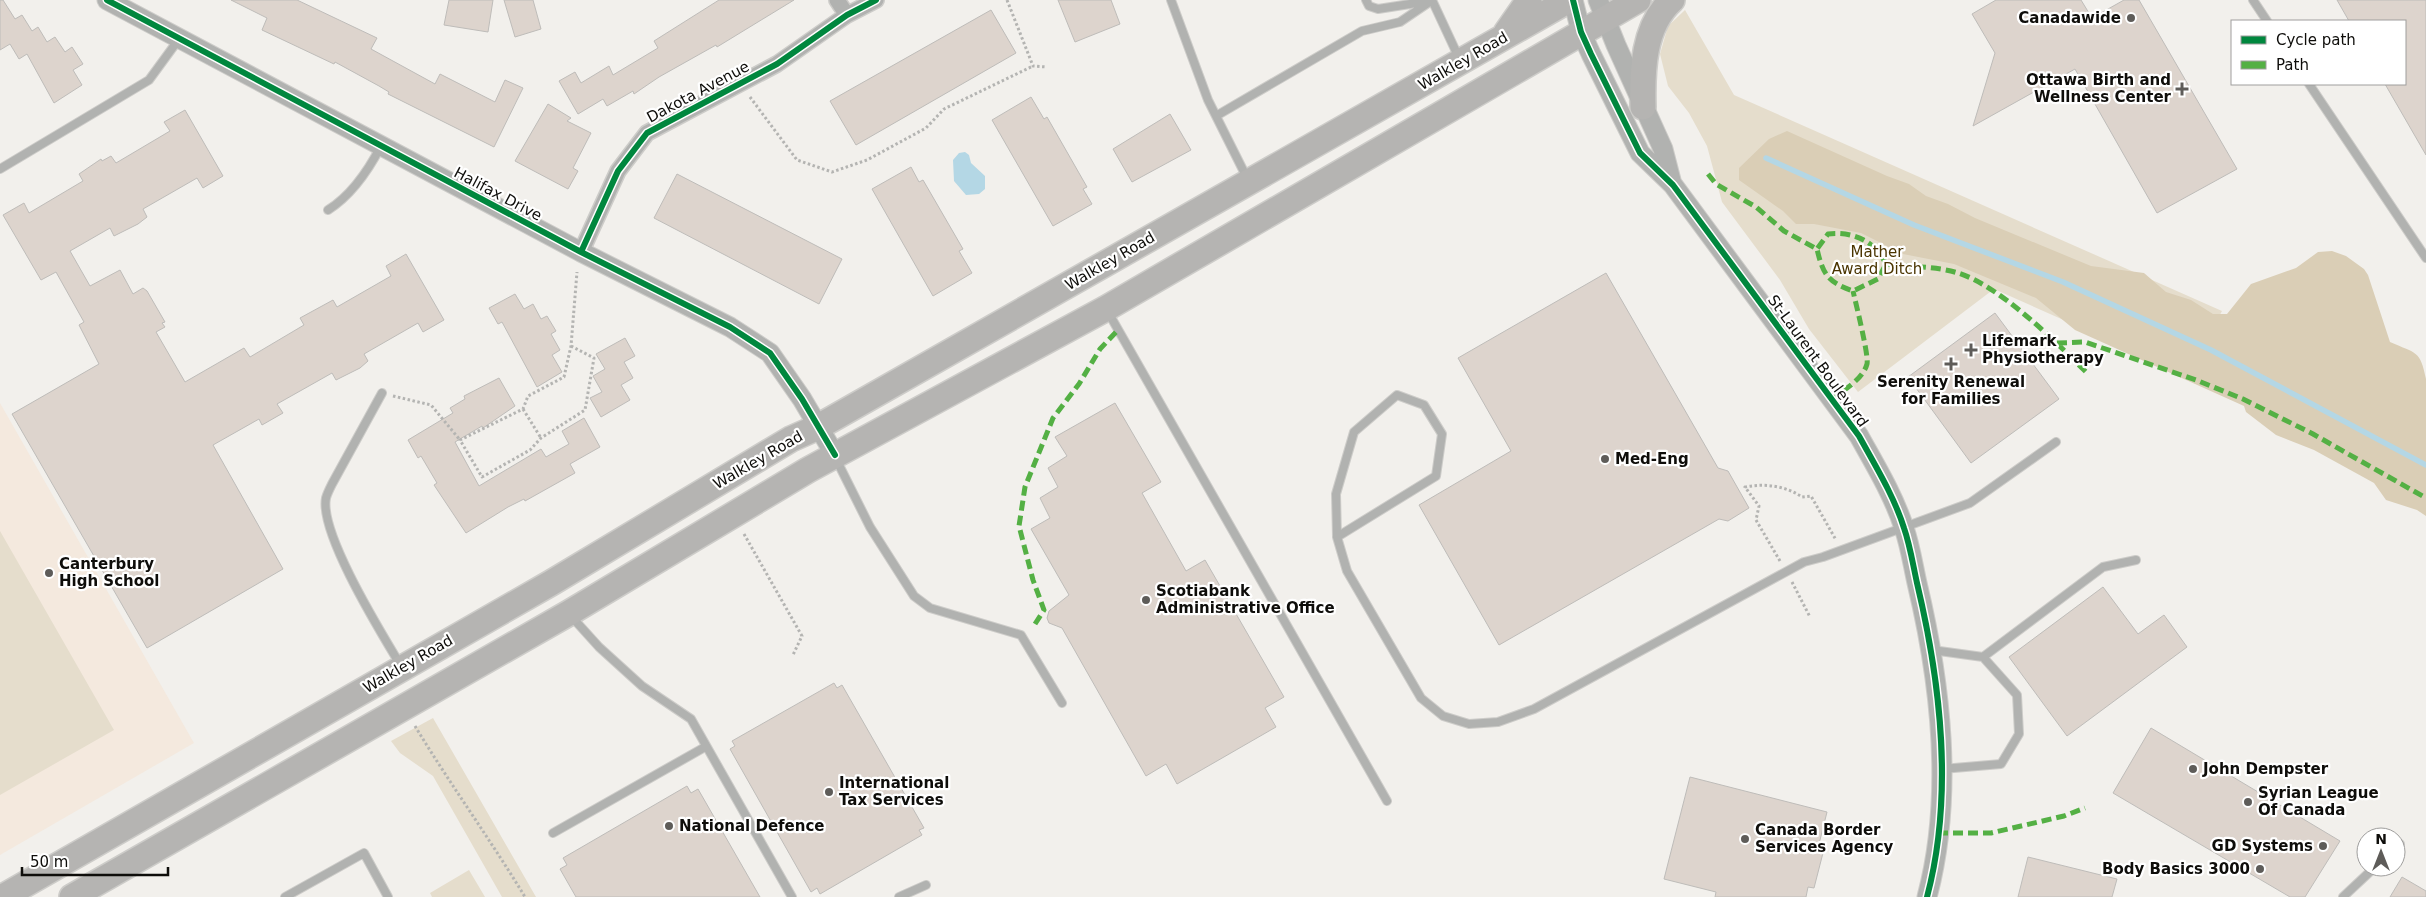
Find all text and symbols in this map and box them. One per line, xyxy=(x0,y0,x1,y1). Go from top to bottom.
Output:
place label: Canadawide xyxy=(2018,9,2121,27)
marker: Canadawide xyxy=(2125,12,2137,24)
legend xyxy=(2231,20,2406,85)
street label: Walkley Road xyxy=(1415,28,1511,94)
text: Cycle path xyxy=(2276,31,2356,49)
text: Path xyxy=(2276,56,2309,74)
street label: Dakota Avenue xyxy=(644,57,752,127)
place label: Ottawa Birth and Wellness Center xyxy=(2026,71,2172,106)
marker: Ottawa Birth and Wellness Center xyxy=(2175,82,2189,96)
street label: Halifax Drive xyxy=(451,163,545,225)
street label: Walkley Road xyxy=(1062,228,1158,294)
park label: Mather Award Ditch xyxy=(1832,243,1922,278)
street label: St-Laurent Boulevard xyxy=(1764,291,1872,431)
place label: Lifemark Physiotherapy xyxy=(1982,332,2104,367)
marker: Lifemark Physiotherapy xyxy=(1964,343,1978,357)
marker: Serenity Renewal for Families xyxy=(1944,357,1958,371)
place label: Serenity Renewal for Families xyxy=(1877,373,2025,408)
street label: Walkley Road xyxy=(710,427,806,493)
place label: Med-Eng xyxy=(1615,450,1689,468)
marker: Med-Eng xyxy=(1599,453,1611,465)
place label: Canterbury High School xyxy=(59,555,159,590)
marker: Canterbury High School xyxy=(43,567,55,579)
place label: Scotiabank Administrative Office xyxy=(1156,582,1335,617)
marker: Scotiabank Administrative Office xyxy=(1140,594,1152,606)
street label: Walkley Road xyxy=(360,631,456,697)
place label: John Dempster xyxy=(2202,760,2329,778)
marker: John Dempster xyxy=(2187,763,2199,775)
place label: International Tax Services xyxy=(839,774,949,809)
place label: Syrian League Of Canada xyxy=(2258,784,2379,819)
marker: International Tax Services xyxy=(823,786,835,798)
marker: Syrian League Of Canada xyxy=(2242,796,2254,808)
place label: National Defence xyxy=(679,817,825,835)
marker: National Defence xyxy=(663,820,675,832)
place label: Canada Border Services Agency xyxy=(1755,821,1894,856)
north arrow xyxy=(2356,827,2406,877)
text: N xyxy=(2375,831,2387,847)
marker: Canada Border Services Agency xyxy=(1739,833,1751,845)
place label: GD Systems xyxy=(2212,837,2313,855)
marker: GD Systems xyxy=(2317,840,2329,852)
scale bar xyxy=(22,844,169,876)
text: 50 m xyxy=(30,853,68,871)
place label: Body Basics 3000 xyxy=(2102,860,2250,878)
marker: Body Basics 3000 xyxy=(2254,863,2266,875)

